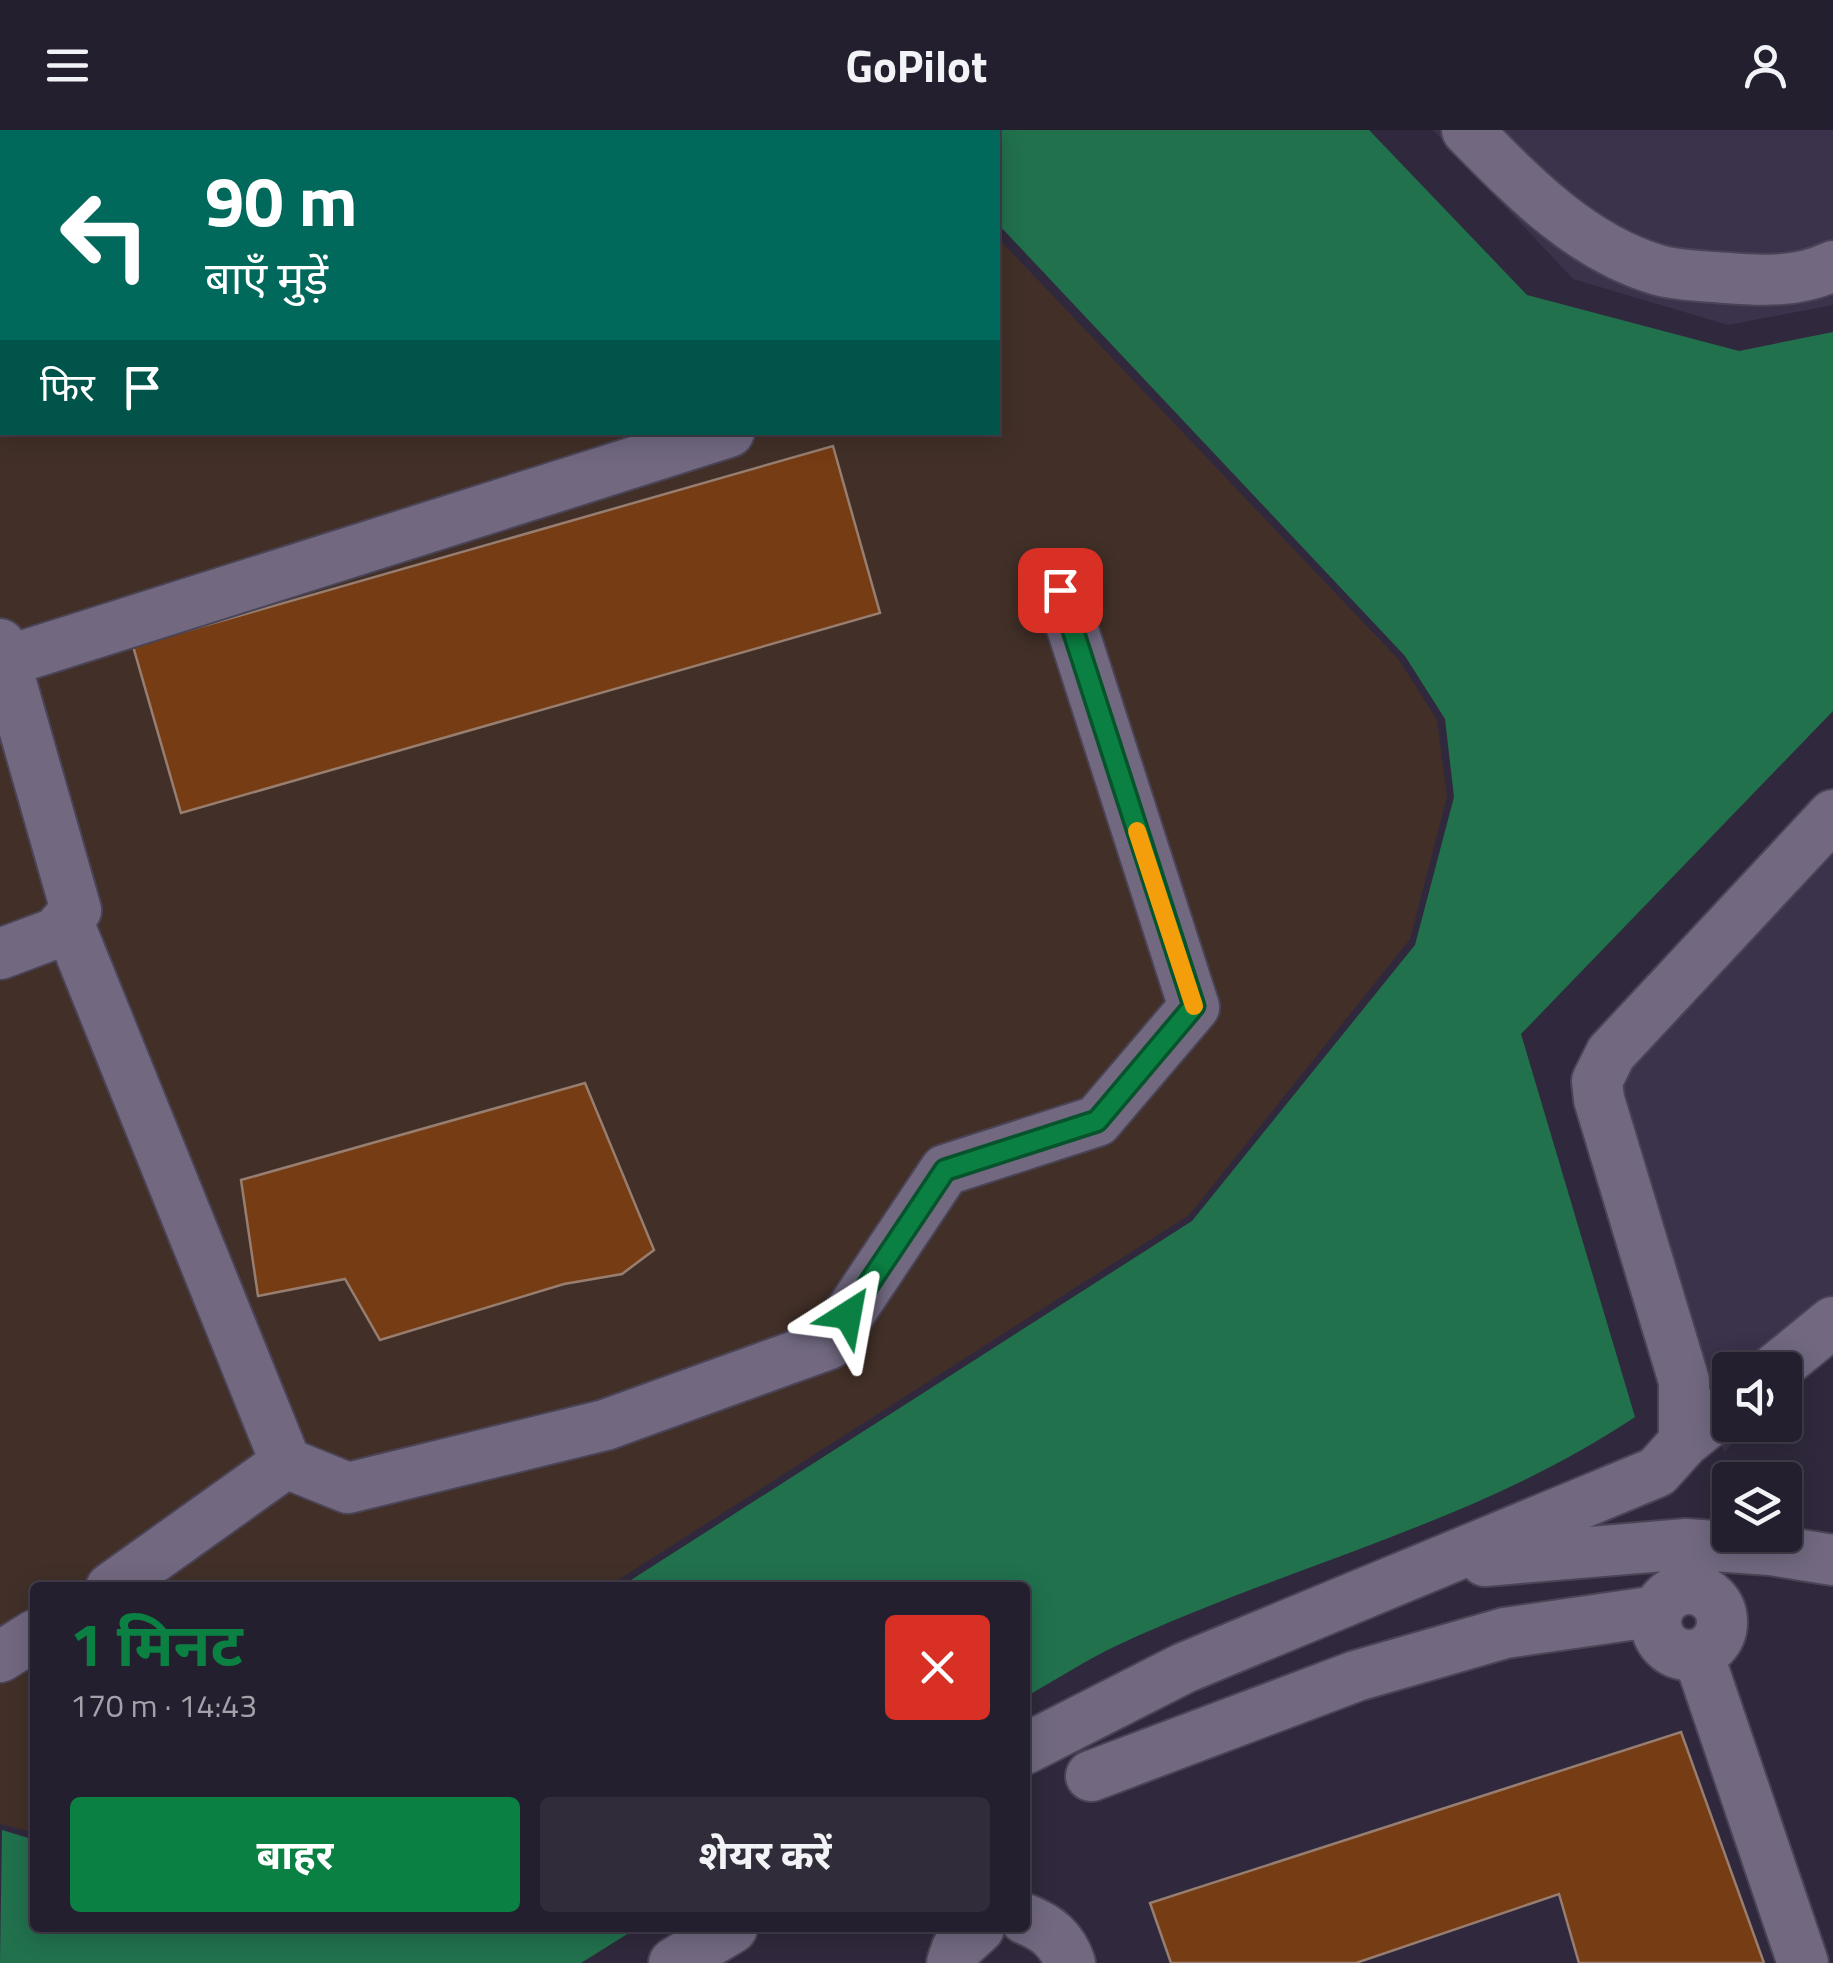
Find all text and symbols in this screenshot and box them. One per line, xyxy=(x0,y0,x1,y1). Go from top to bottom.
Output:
text: GoPilot xyxy=(846,31,987,99)
icon: menu xyxy=(40,38,95,93)
icon: person xyxy=(1738,38,1793,93)
text: 90 m xyxy=(205,147,358,253)
icon: left xyxy=(40,170,170,300)
text: बाएँ मुड़ें xyxy=(205,243,328,311)
text: फिर xyxy=(40,358,95,416)
icon: arrive xyxy=(115,360,170,415)
pin xyxy=(1018,548,1103,633)
icon: arrive xyxy=(1033,563,1088,618)
position arrow xyxy=(796,1263,900,1367)
map controls xyxy=(1712,1352,1802,1552)
button: sound xyxy=(1712,1352,1802,1442)
button: layers xyxy=(1712,1462,1802,1552)
text: 1 मिनट xyxy=(70,1598,243,1689)
button: close xyxy=(885,1615,990,1720)
text: 170 m · 14:43 xyxy=(70,1681,257,1729)
button: बाहर xyxy=(70,1797,520,1912)
button: शेयर करें xyxy=(540,1797,990,1912)

